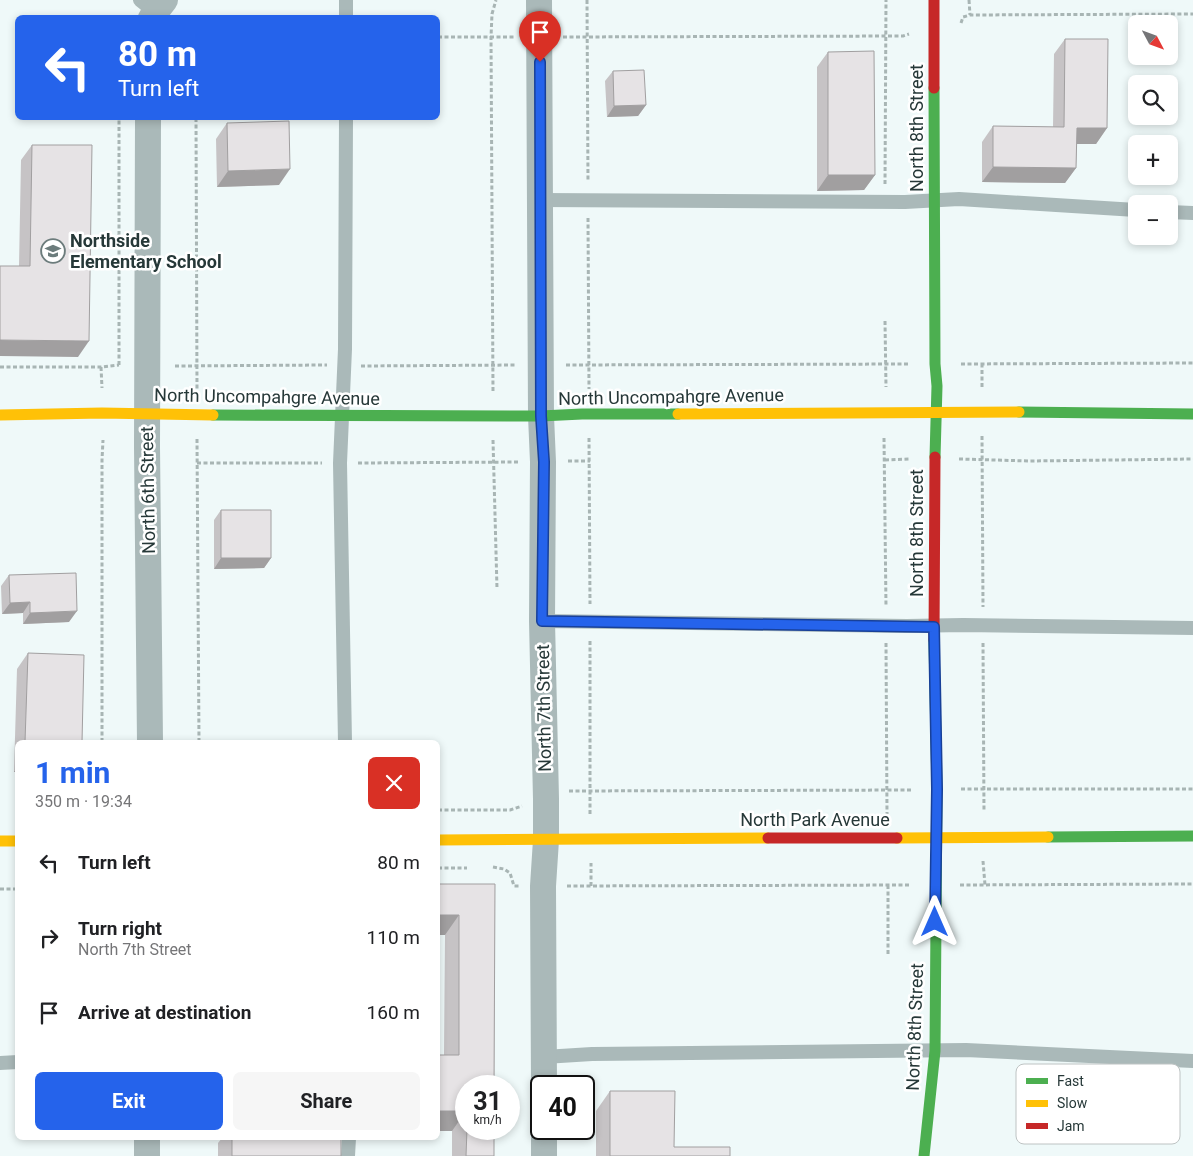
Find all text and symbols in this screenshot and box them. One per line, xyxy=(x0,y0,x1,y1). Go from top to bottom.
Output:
pin xyxy=(519,11,561,62)
north arrow xyxy=(1128,15,1178,65)
map controls xyxy=(1128,15,1178,245)
icon: arrive xyxy=(526,18,554,46)
text: 80 m xyxy=(118,34,197,75)
icon: left xyxy=(35,35,100,100)
street label: North 8th Street xyxy=(906,64,927,192)
button: search xyxy=(1128,75,1178,125)
text: Turn left xyxy=(118,76,199,101)
button: + xyxy=(1128,135,1178,185)
button: − xyxy=(1128,195,1178,245)
place label: Northside Elementary School xyxy=(70,230,222,272)
school or university icon: Northside Elementary School xyxy=(40,238,66,264)
street label: North Uncompahgre Avenue xyxy=(154,384,380,409)
street label: North Uncompahgre Avenue xyxy=(558,384,784,409)
street label: North 6th Street xyxy=(136,426,159,554)
street label: North 8th Street xyxy=(906,469,927,597)
street label: North 7th Street xyxy=(532,644,555,772)
text: 1 min xyxy=(35,755,110,790)
button: close xyxy=(368,757,420,809)
text: 350 m · 19:34 xyxy=(35,792,132,811)
street label: North Park Avenue xyxy=(740,809,890,830)
icon: left xyxy=(35,849,63,877)
text: Turn left xyxy=(78,851,151,874)
text: 80 m xyxy=(377,851,420,874)
position arrow xyxy=(908,895,960,947)
text: Turn right xyxy=(78,917,162,940)
icon: right xyxy=(35,924,63,952)
text: 110 m xyxy=(367,926,420,949)
text: North 7th Street xyxy=(78,940,192,959)
street label: North 8th Street xyxy=(902,963,927,1091)
icon: arrive xyxy=(35,999,63,1027)
text: Arrive at destination xyxy=(78,1001,251,1024)
text: 160 m xyxy=(367,1001,420,1024)
legend xyxy=(1016,1064,1180,1144)
button: Exit xyxy=(35,1072,223,1130)
button: Share xyxy=(233,1072,420,1130)
text: Fast xyxy=(1057,1073,1084,1089)
speed limit sign: 40 xyxy=(530,1075,595,1140)
text: 31 xyxy=(473,1087,502,1116)
text: Slow xyxy=(1057,1095,1088,1111)
text: km/h xyxy=(473,1113,502,1127)
text: Jam xyxy=(1057,1118,1085,1134)

